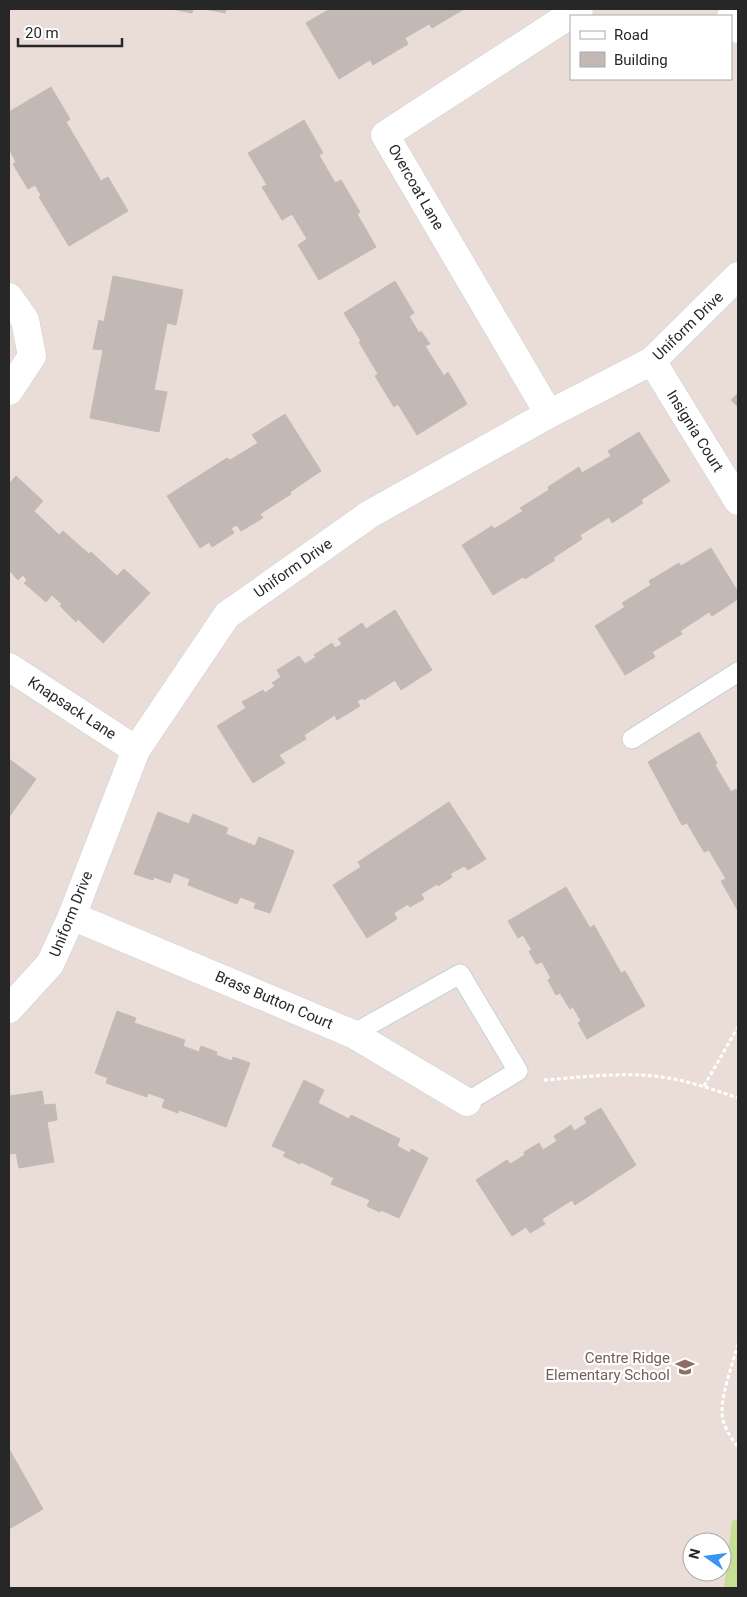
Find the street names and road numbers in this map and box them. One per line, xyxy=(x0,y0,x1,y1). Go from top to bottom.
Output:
street label: Overcoat Lane xyxy=(384,141,448,233)
street label: Uniform Drive xyxy=(649,288,727,364)
street label: Insignia Court xyxy=(663,387,727,475)
street label: Uniform Drive xyxy=(251,534,336,601)
street label: Knapsack Lane xyxy=(24,673,120,743)
street label: Uniform Drive xyxy=(46,868,96,960)
street label: Brass Button Court xyxy=(212,967,336,1033)

